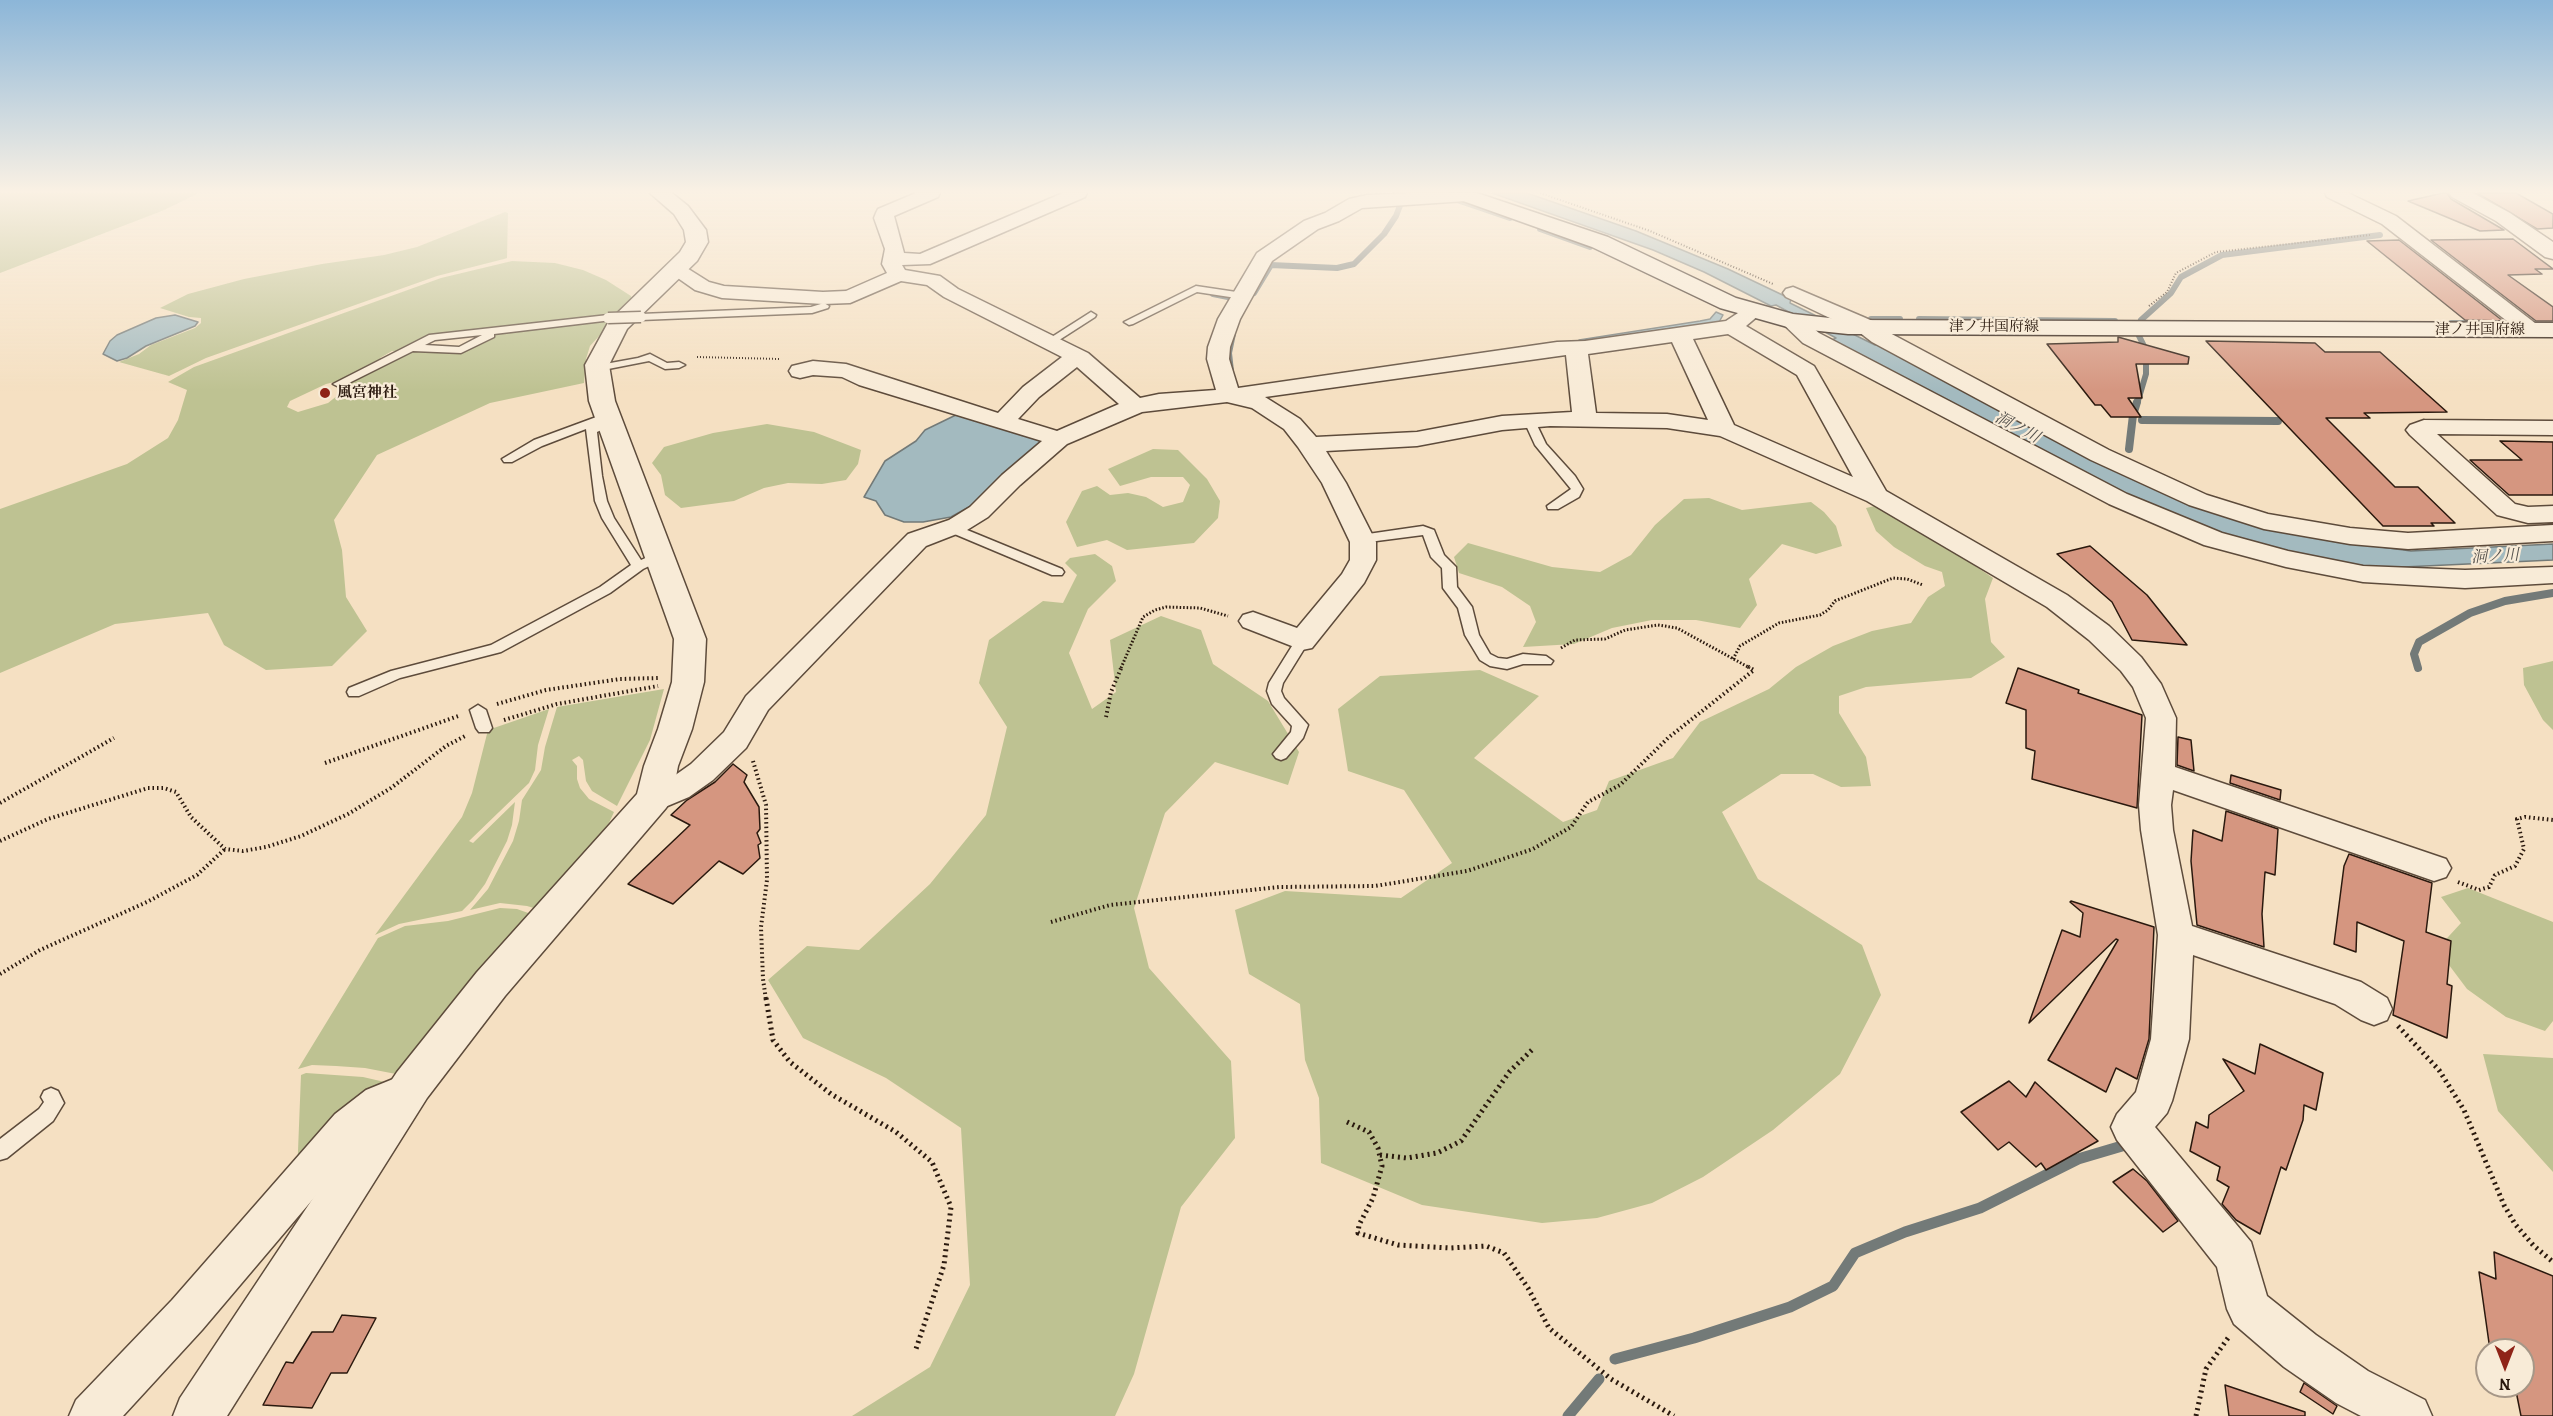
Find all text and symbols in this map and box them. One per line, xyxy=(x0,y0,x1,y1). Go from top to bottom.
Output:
street label: 津ノ井国府線 xyxy=(1949,318,2039,336)
street label: 津ノ井国府線 xyxy=(2435,321,2525,339)
place label: 風宮神社 xyxy=(337,384,397,402)
marker: 風宮神社 xyxy=(318,386,332,400)
water label: 洞ノ川 xyxy=(1991,408,2043,448)
water label: 洞ノ川 xyxy=(2471,546,2519,568)
north arrow xyxy=(2475,1338,2535,1398)
text: N xyxy=(2499,1373,2511,1395)

